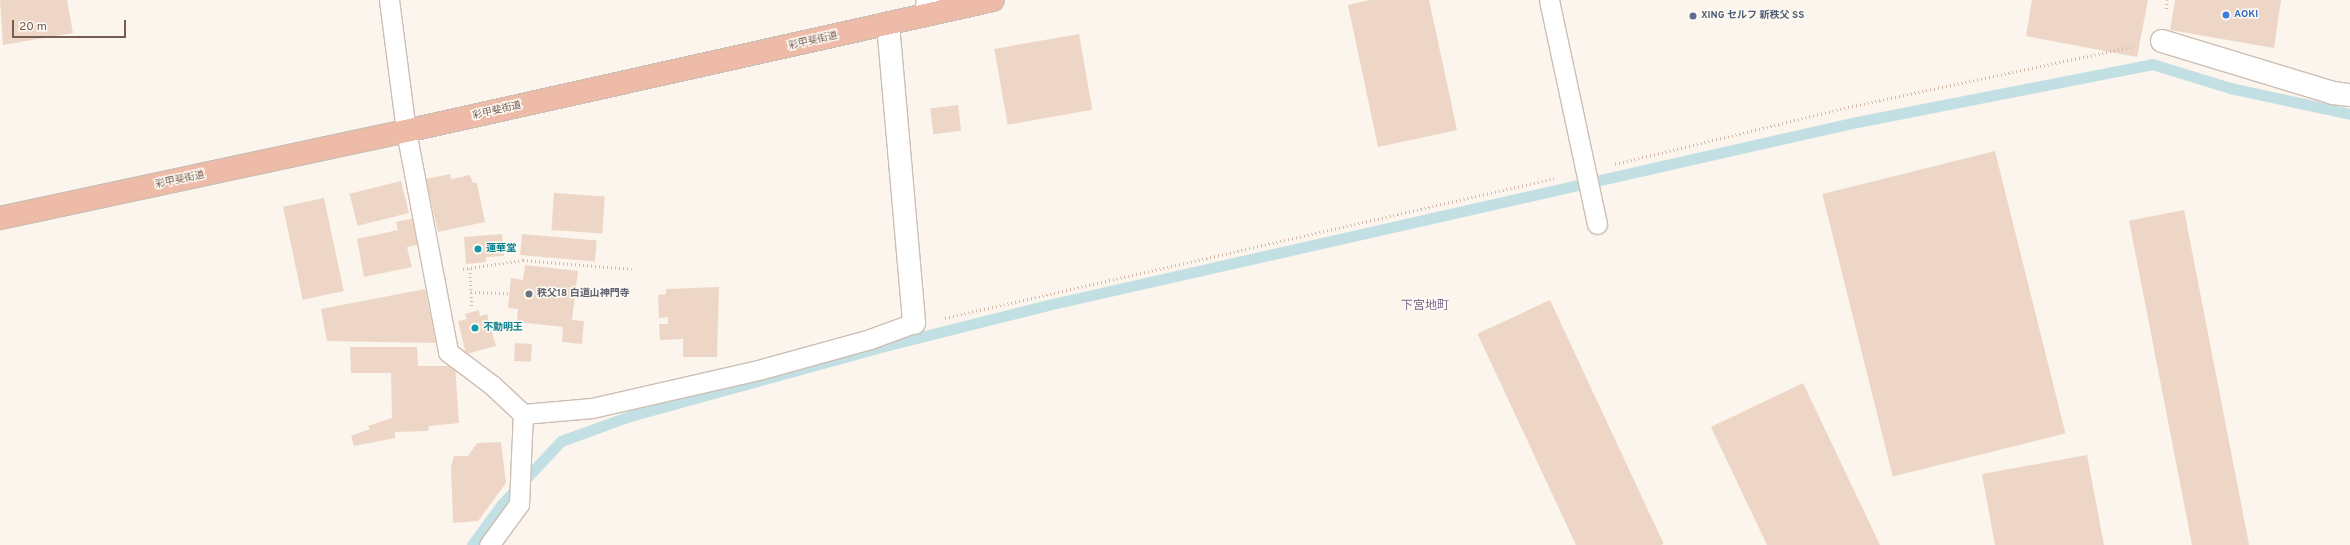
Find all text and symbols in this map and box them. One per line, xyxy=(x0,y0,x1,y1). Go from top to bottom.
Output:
place label: AOKI xyxy=(2234,9,2258,21)
place label: XING セルフ 新秩父 SS xyxy=(1701,10,1804,22)
marker: AOKI xyxy=(2221,10,2231,20)
marker: XING セルフ 新秩父 SS xyxy=(1688,11,1698,21)
scale bar xyxy=(14,12,128,38)
text: 20 m xyxy=(19,19,47,35)
street label: 彩甲斐街道 xyxy=(787,30,839,52)
street label: 彩甲斐街道 xyxy=(471,100,523,122)
street label: 彩甲斐街道 xyxy=(154,169,206,191)
place label: 蓮華堂 xyxy=(486,243,516,255)
marker: 蓮華堂 xyxy=(473,244,483,254)
place label: 秩父18 白道山神門寺 xyxy=(537,288,630,300)
marker: 秩父18 白道山神門寺 xyxy=(524,289,534,299)
district label: 下宮地町 xyxy=(1401,300,1449,314)
place label: 不動明王 xyxy=(483,322,523,334)
marker: 不動明王 xyxy=(470,323,480,333)

